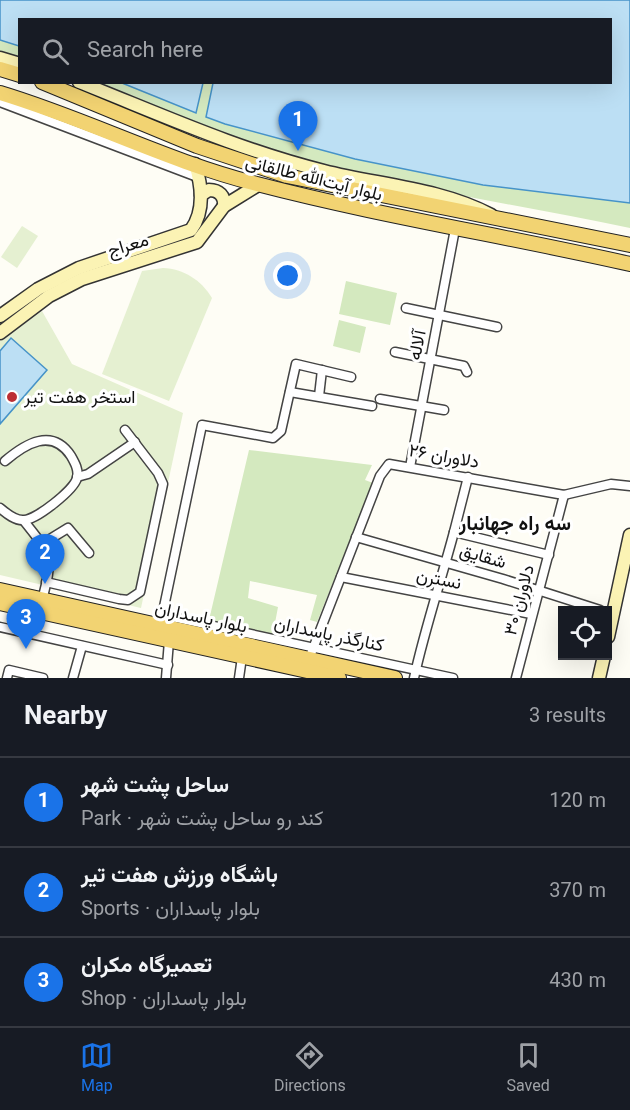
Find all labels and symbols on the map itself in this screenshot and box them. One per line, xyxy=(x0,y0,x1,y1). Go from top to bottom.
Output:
pin: 1 xyxy=(278,102,318,151)
street label: بلوار آیت‌الله طالقانی xyxy=(242,149,385,210)
street label: معراج xyxy=(104,227,153,266)
your location xyxy=(273,261,302,290)
street label: آلاله xyxy=(402,326,436,363)
place label: استخر هفت تیر xyxy=(23,385,136,413)
marker: استخر هفت تیر xyxy=(5,390,19,404)
street label: دلاوران ۲۶ xyxy=(406,438,481,478)
district label: سه راه جهانبار xyxy=(458,509,571,541)
pin: 2 xyxy=(26,534,64,584)
street label: شقایق xyxy=(456,538,509,578)
street label: دلاوران ۳۰ xyxy=(498,562,544,639)
street label: نسترن xyxy=(414,563,464,599)
street label: بلوار پاسداران xyxy=(152,596,249,642)
pin: 3 xyxy=(6,600,46,649)
street label: کنارگذر پاسداران xyxy=(271,611,386,661)

